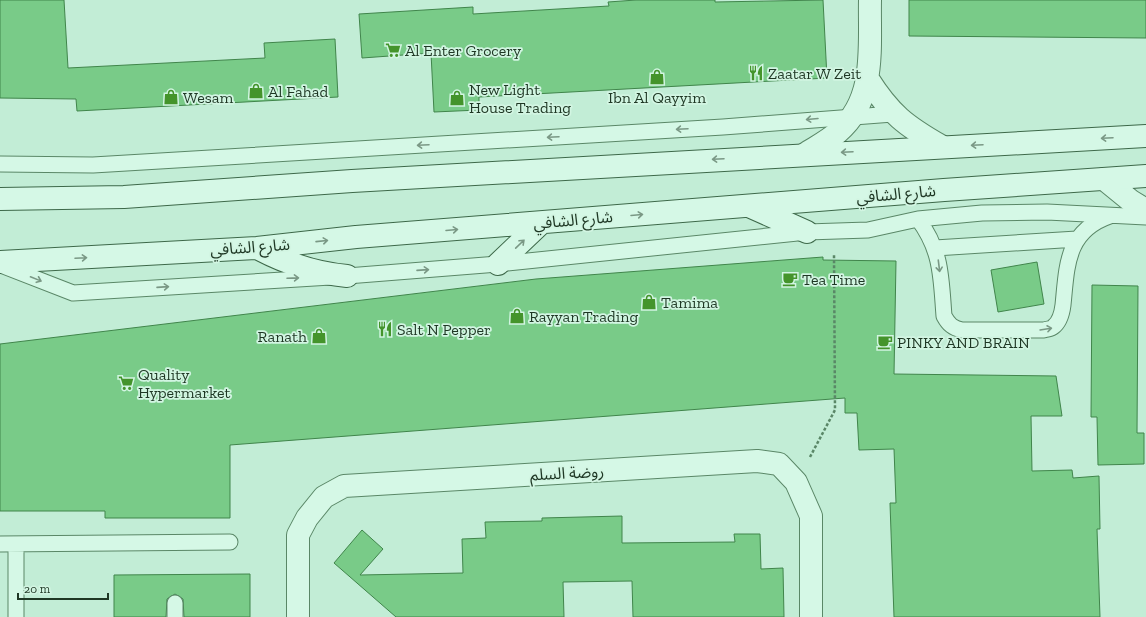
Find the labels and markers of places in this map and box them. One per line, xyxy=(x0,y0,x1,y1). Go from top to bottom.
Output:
supermarket icon: Al Enter Grocery xyxy=(384,41,402,59)
place label: Al Enter Grocery xyxy=(405,41,522,60)
restaurant icon: Zaatar W Zeit xyxy=(747,64,765,82)
place label: Zaatar W Zeit xyxy=(768,64,861,83)
shop icon: Ibn Al Qayyim xyxy=(648,68,666,86)
place label: New Light House Trading xyxy=(469,80,571,117)
shop icon: Al Fahad xyxy=(247,82,265,100)
place label: Al Fahad xyxy=(268,82,328,101)
shop icon: Wesam xyxy=(162,88,180,106)
place label: Wesam xyxy=(183,88,233,107)
place label: Ibn Al Qayyim xyxy=(608,88,706,107)
shop icon: New Light House Trading xyxy=(448,89,466,107)
cafe icon: Tea Time xyxy=(781,270,799,288)
place label: Tea Time xyxy=(802,270,865,289)
shop icon: Tamima xyxy=(640,293,658,311)
place label: Tamima xyxy=(661,293,718,312)
shop icon: Rayyan Trading xyxy=(508,307,526,325)
place label: Rayyan Trading xyxy=(529,307,638,326)
restaurant icon: Salt N Pepper xyxy=(376,320,394,338)
place label: Salt N Pepper xyxy=(397,320,491,339)
place label: Ranath xyxy=(258,327,307,346)
shop icon: Ranath xyxy=(310,327,328,345)
cafe icon: PINKY AND BRAIN xyxy=(876,333,894,351)
place label: PINKY AND BRAIN xyxy=(897,333,1030,352)
place label: Quality Hypermarket xyxy=(138,365,230,402)
supermarket icon: Quality Hypermarket xyxy=(117,374,135,392)

